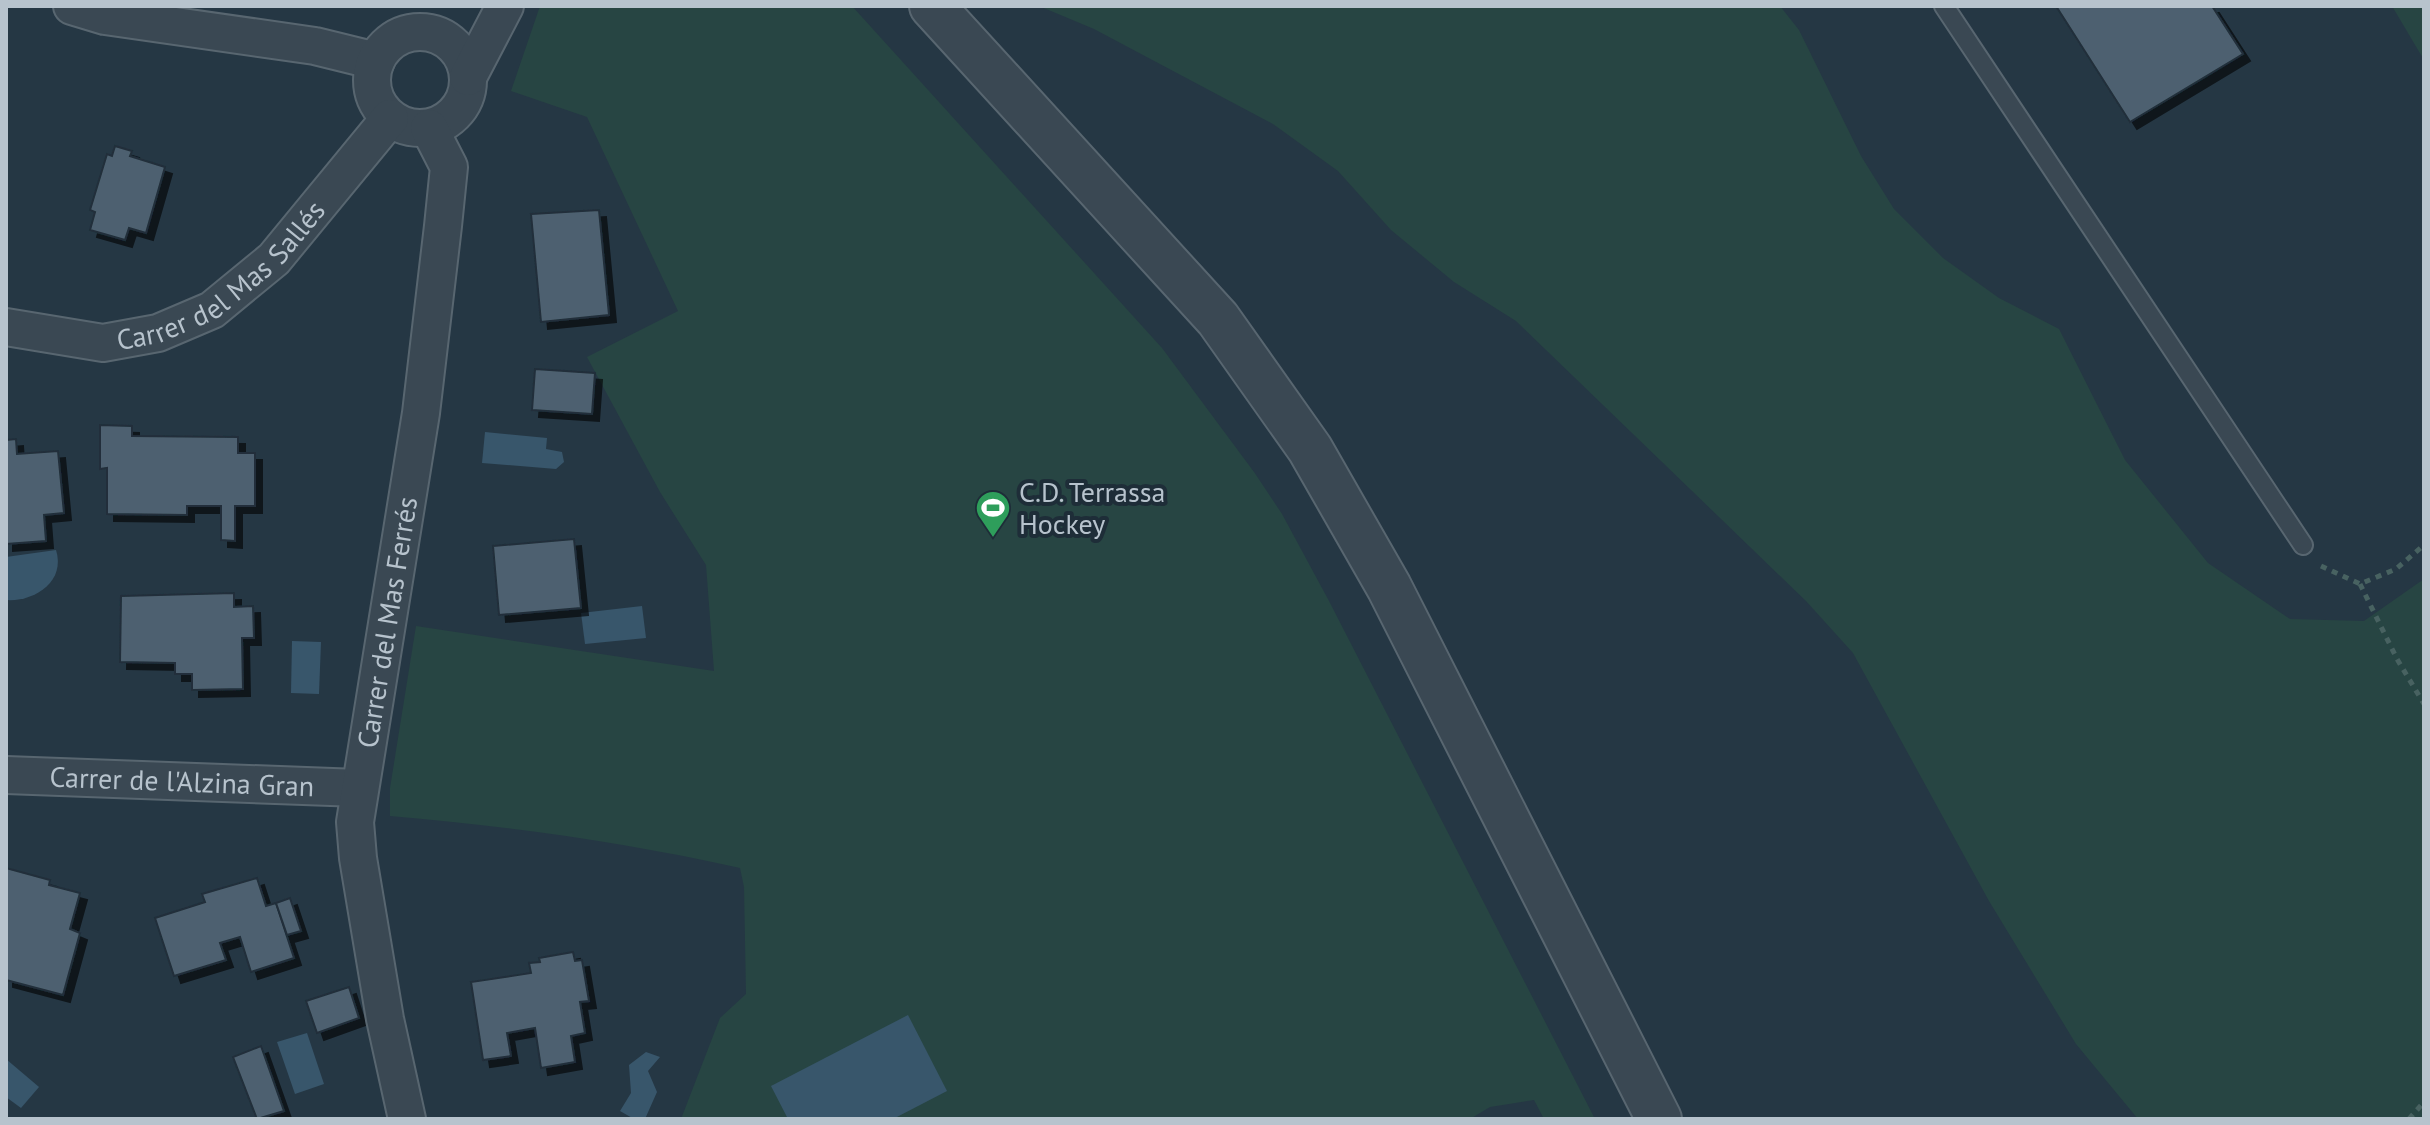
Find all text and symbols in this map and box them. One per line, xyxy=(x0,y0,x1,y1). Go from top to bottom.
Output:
street label: Carrer del Mas Sallés xyxy=(113,193,333,358)
place label: C.D. Terrassa Hockey xyxy=(1019,473,1165,542)
sports icon: C.D. Terrassa Hockey xyxy=(974,489,1012,539)
street label: Carrer del Mas Ferrés xyxy=(348,494,425,751)
street label: Carrer de l'Alzina Gran xyxy=(49,758,315,804)

